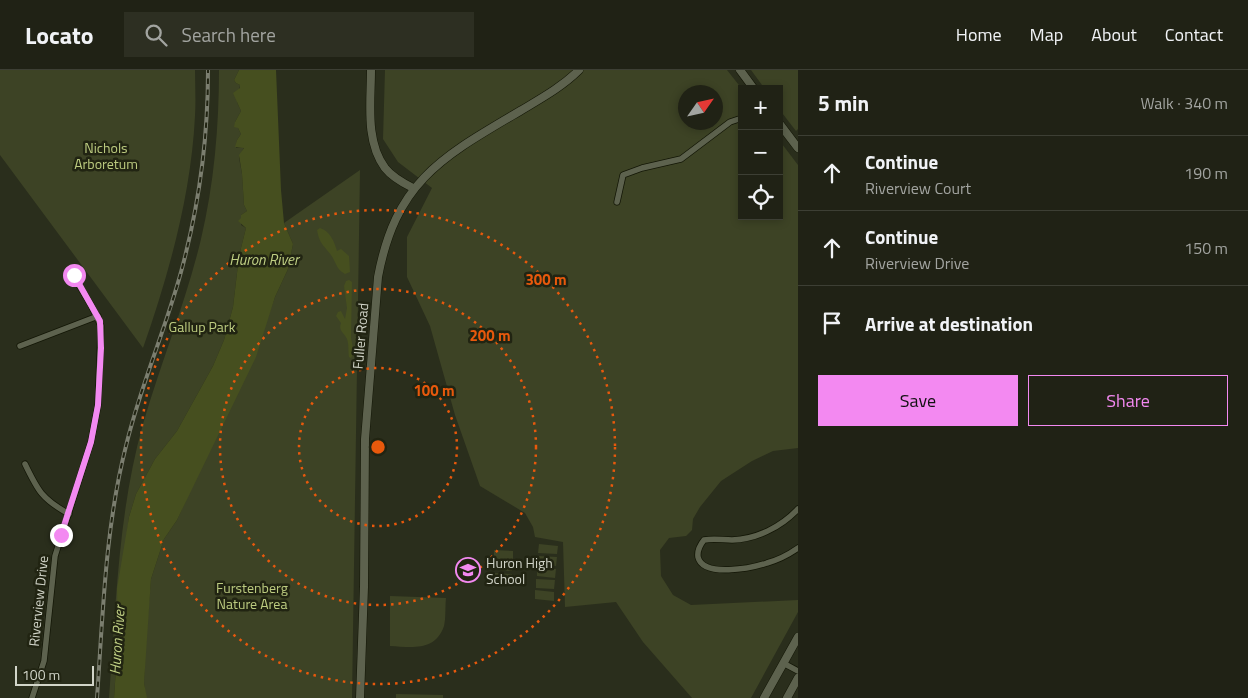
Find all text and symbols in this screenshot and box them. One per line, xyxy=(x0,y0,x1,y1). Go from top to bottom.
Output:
search box xyxy=(124,12,474,57)
text: Locato xyxy=(25,17,94,53)
text: Search here xyxy=(182,20,276,49)
icon: search xyxy=(142,21,170,49)
text: Home xyxy=(956,21,1002,48)
text: Map xyxy=(1030,21,1063,48)
text: About xyxy=(1091,21,1137,48)
text: Contact xyxy=(1165,21,1223,48)
north arrow xyxy=(678,85,723,130)
map controls xyxy=(738,85,783,220)
button: + xyxy=(738,85,783,130)
text: 5 min xyxy=(818,87,869,119)
text: Walk · 340 m xyxy=(1140,91,1228,115)
button: − xyxy=(738,130,783,175)
park label: Nichols Arboretum xyxy=(74,137,138,174)
text: Continue xyxy=(865,147,938,176)
icon: ahead xyxy=(818,159,846,187)
text: 190 m xyxy=(1184,161,1228,185)
button: locate xyxy=(738,175,783,220)
text: Riverview Court xyxy=(865,176,971,200)
text: Continue xyxy=(865,222,938,251)
icon: ahead xyxy=(818,234,846,262)
text: 150 m xyxy=(1184,236,1228,260)
water label: Huron River xyxy=(229,248,301,271)
text: Riverview Drive xyxy=(865,251,969,275)
route start xyxy=(63,264,86,287)
text: 300 m xyxy=(525,268,567,291)
street label: Fuller Road xyxy=(347,302,373,370)
icon: arrive xyxy=(818,309,846,337)
text: Arrive at destination xyxy=(865,309,1033,338)
park label: Gallup Park xyxy=(169,316,236,337)
text: 200 m xyxy=(469,324,511,347)
button: Save xyxy=(818,375,1018,426)
button: Share xyxy=(1028,375,1228,426)
text: 100 m xyxy=(413,379,455,402)
centre of rings xyxy=(369,438,387,456)
route end xyxy=(50,524,73,547)
place label: Huron High School xyxy=(486,552,553,589)
street label: Riverview Drive xyxy=(23,554,53,648)
school or university icon: Huron High School xyxy=(455,557,481,583)
park label: Furstenberg Nature Area xyxy=(216,577,288,614)
water label: Huron River xyxy=(103,602,131,675)
scale bar xyxy=(15,663,94,686)
text: 100 m xyxy=(22,664,60,685)

